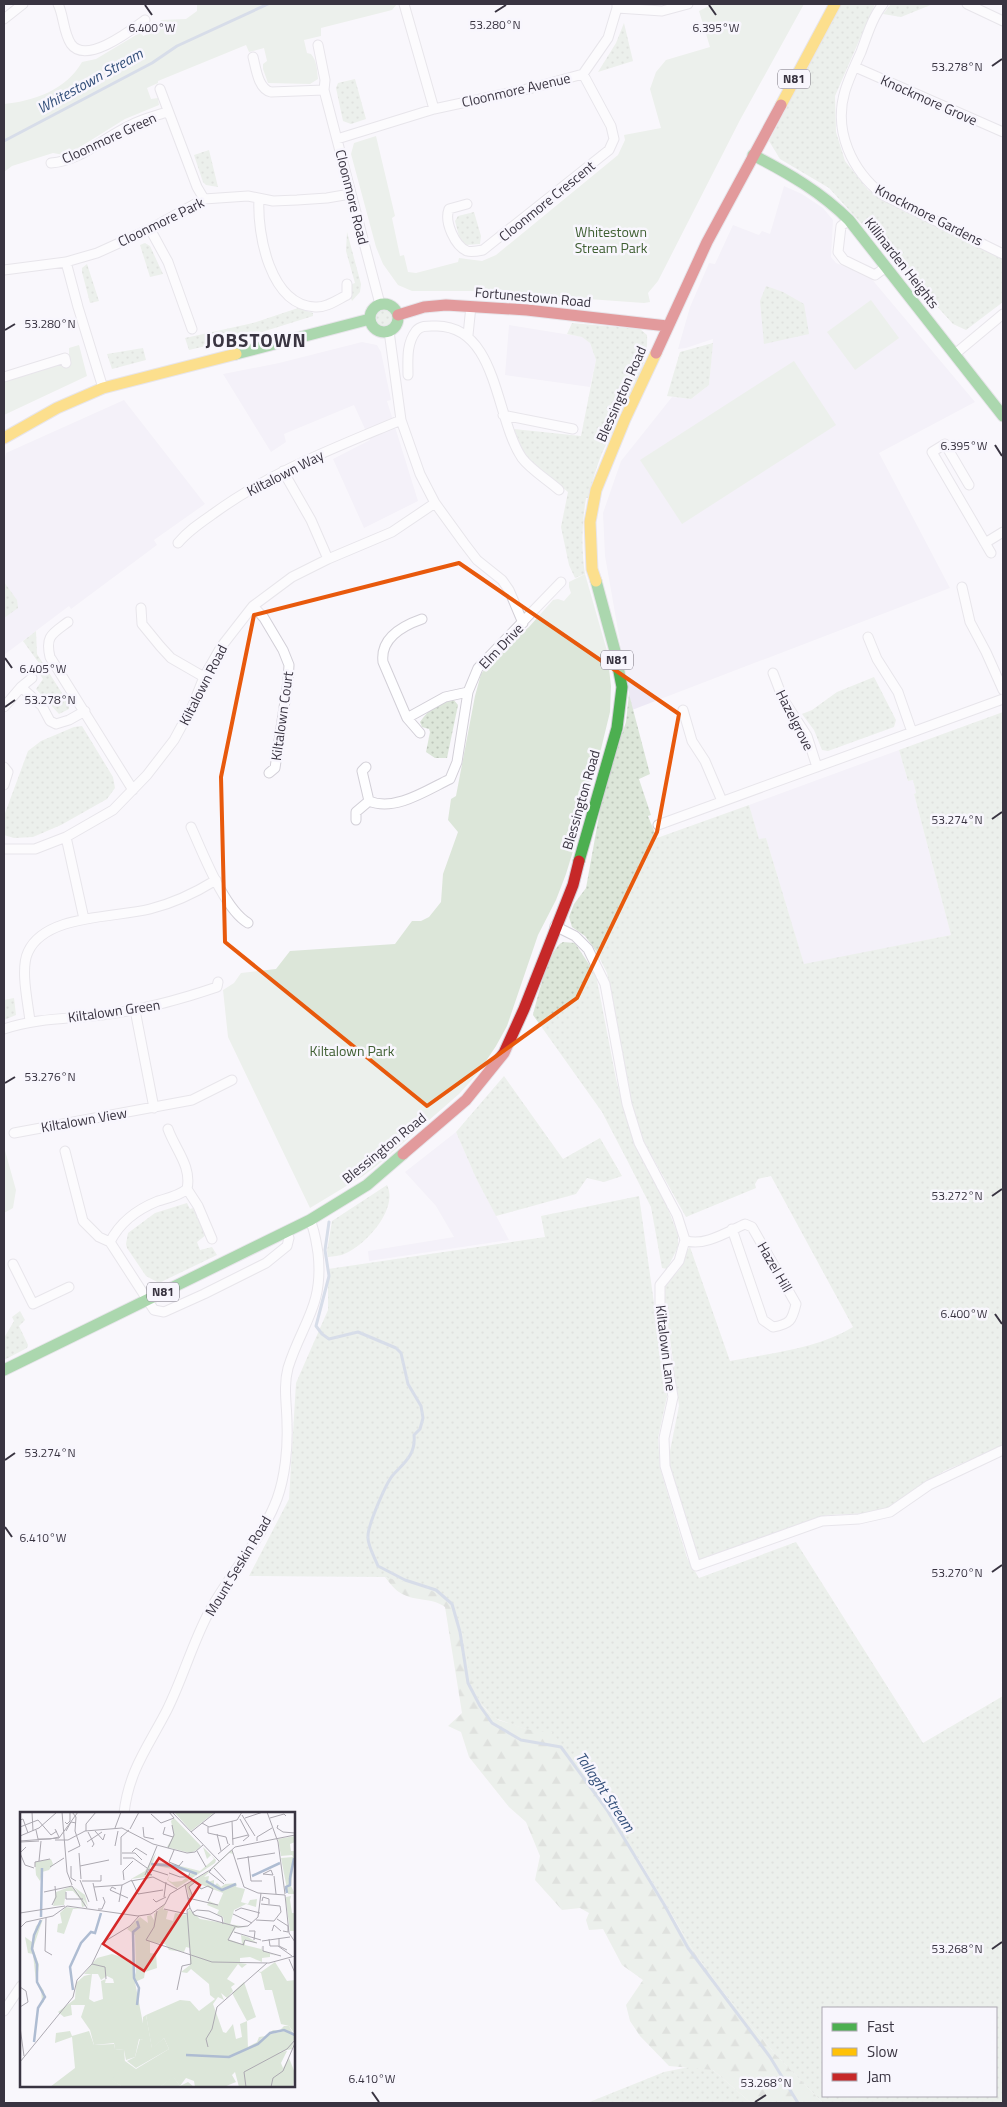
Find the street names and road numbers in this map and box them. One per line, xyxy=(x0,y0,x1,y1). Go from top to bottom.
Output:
street label: Cloonmore Avenue xyxy=(459,67,572,112)
street label: Knockmore Grove xyxy=(877,69,981,130)
road number: N81 xyxy=(778,70,810,88)
street label: Cloonmore Green xyxy=(58,106,159,169)
street label: Cloonmore Road xyxy=(331,147,374,247)
street label: Cloonmore Crescent xyxy=(494,155,599,246)
street label: Knockmore Gardens xyxy=(872,178,987,251)
street label: Cloonmore Park xyxy=(114,191,208,252)
street label: Killinarden Heights xyxy=(860,213,945,313)
street label: Fortunestown Road xyxy=(474,281,592,312)
street label: Blessington Road xyxy=(590,342,651,445)
street label: Kiltalown Way xyxy=(243,444,327,501)
street label: Elm Drive xyxy=(474,618,528,673)
street label: Kiltalown Road xyxy=(173,641,232,729)
road number: N81 xyxy=(601,650,633,670)
street label: Kiltalown Court xyxy=(265,670,298,762)
street label: Hazelgrove xyxy=(771,686,820,754)
street label: Blessington Road xyxy=(556,747,605,852)
street label: Kiltalown Green xyxy=(66,994,161,1027)
street label: Kiltalown View xyxy=(39,1102,129,1137)
street label: Blessington Road xyxy=(337,1107,430,1188)
street label: Hazel Hill xyxy=(753,1238,798,1296)
road number: N81 xyxy=(147,1282,179,1301)
street label: Kiltalown Lane xyxy=(651,1304,682,1392)
street label: Mount Seskin Road xyxy=(199,1512,276,1620)

